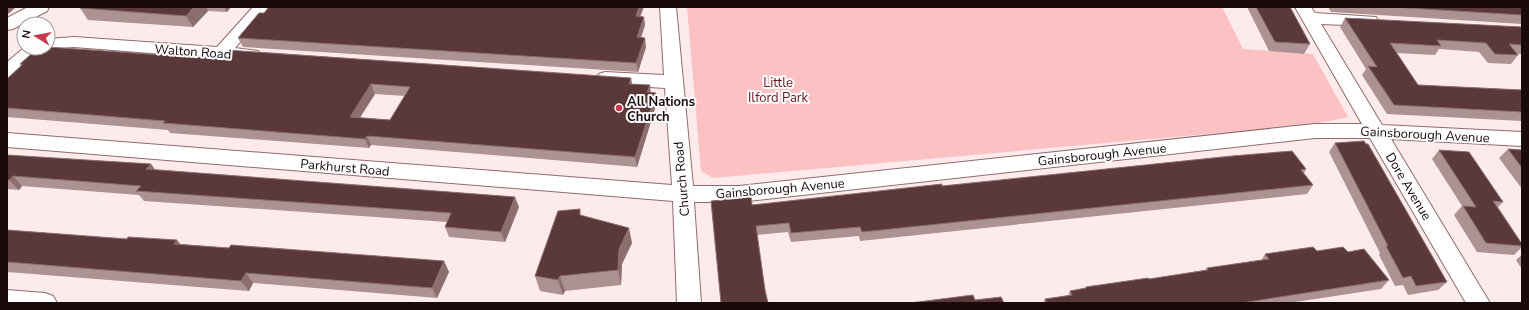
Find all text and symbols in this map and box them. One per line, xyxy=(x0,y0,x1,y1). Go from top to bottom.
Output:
north arrow xyxy=(16,16,56,56)
text: N xyxy=(19,29,35,40)
street label: Walton Road xyxy=(154,40,232,64)
park label: Little Ilford Park xyxy=(748,74,808,107)
place label: All Nations Church xyxy=(627,93,695,126)
marker: All Nations Church xyxy=(614,103,624,113)
street label: Gainsborough Avenue xyxy=(1360,123,1490,147)
street label: Gainsborough Avenue xyxy=(1037,139,1168,171)
street label: Church Road xyxy=(670,141,694,217)
street label: Dore Avenue xyxy=(1381,149,1435,224)
street label: Parkhurst Road xyxy=(300,155,390,181)
street label: Gainsborough Avenue xyxy=(715,174,845,204)

